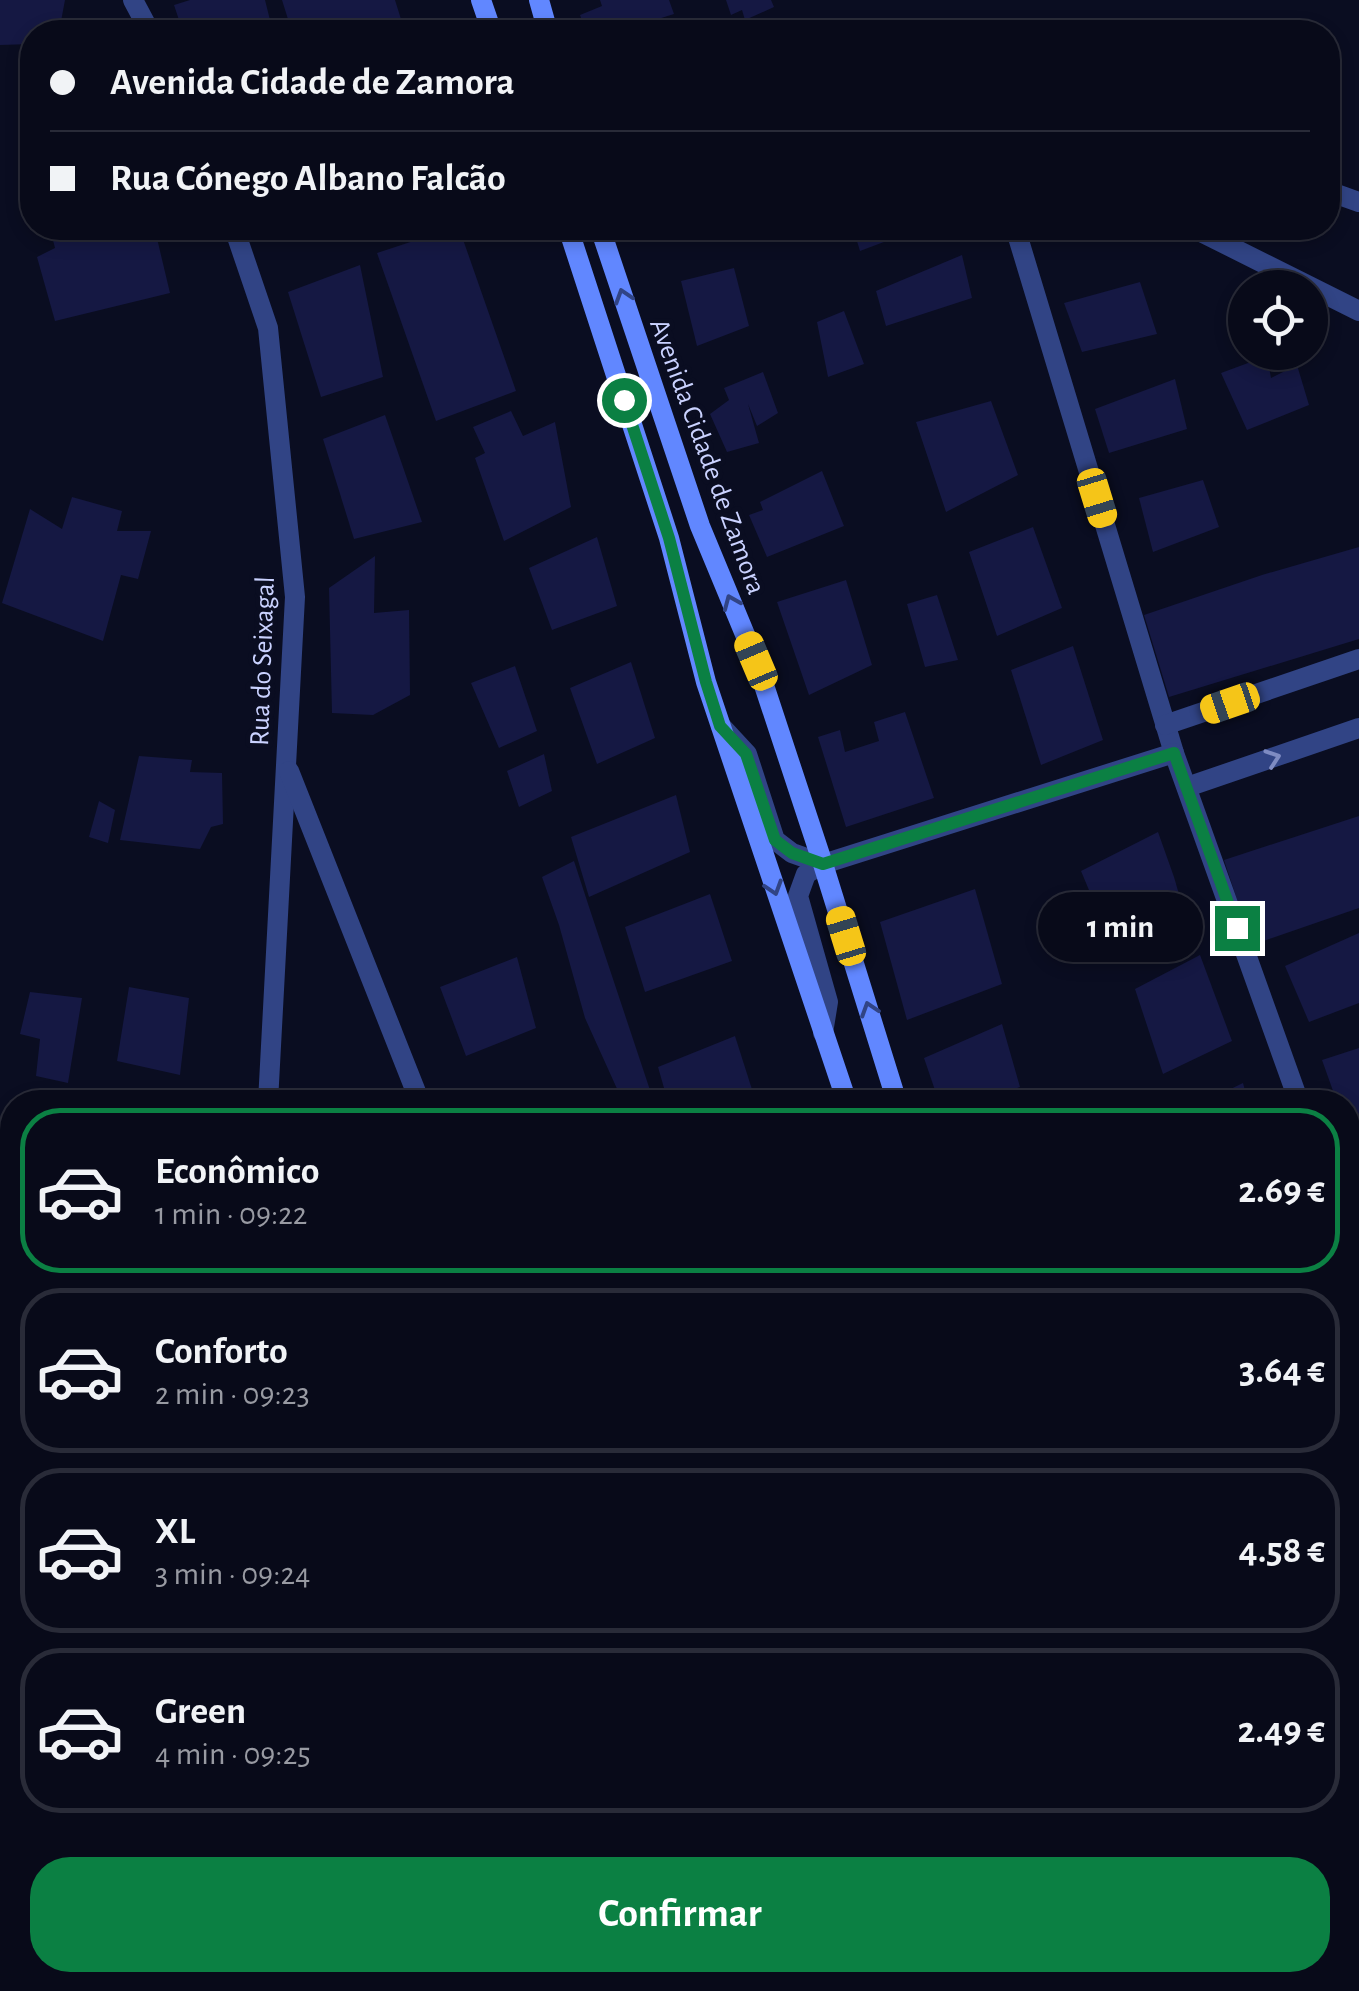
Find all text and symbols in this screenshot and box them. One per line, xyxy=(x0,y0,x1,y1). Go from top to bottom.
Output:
text: Avenida Cidade de Zamora xyxy=(110,64,515,102)
text: Rua Cónego Albano Falcão xyxy=(110,160,506,198)
map controls xyxy=(1228,270,1328,370)
button: locate xyxy=(1228,270,1328,370)
one-way arrow xyxy=(614,288,634,305)
street label: Avenida Cidade de Zamora xyxy=(644,315,770,598)
route start xyxy=(602,378,647,423)
car xyxy=(1074,465,1120,531)
street label: Rua do Seixagal xyxy=(246,576,280,746)
one-way arrow xyxy=(723,594,743,612)
car xyxy=(730,628,782,694)
car xyxy=(1197,679,1263,727)
one-way arrow xyxy=(1263,749,1280,769)
one-way arrow xyxy=(763,879,783,896)
callout: 1 min xyxy=(1037,893,1202,963)
car xyxy=(823,903,869,969)
route end xyxy=(1215,906,1260,951)
text: 1 min xyxy=(1087,911,1154,943)
one-way arrow xyxy=(860,1001,880,1018)
icon: car xyxy=(35,1146,125,1236)
text: Econômico xyxy=(155,1153,319,1191)
text: 2.69 € xyxy=(1238,1172,1325,1210)
text: 1 min · 09:22 xyxy=(155,1198,307,1230)
icon: car xyxy=(35,1326,125,1416)
text: Conforto xyxy=(155,1333,288,1371)
text: 3.64 € xyxy=(1239,1352,1325,1390)
text: 2 min · 09:23 xyxy=(155,1378,310,1410)
icon: car xyxy=(35,1506,125,1596)
text: XL xyxy=(155,1513,195,1551)
text: 4.58 € xyxy=(1239,1532,1325,1570)
text: 3 min · 09:24 xyxy=(155,1558,310,1590)
icon: car xyxy=(35,1686,125,1776)
text: Green xyxy=(155,1693,246,1731)
text: 2.49 € xyxy=(1237,1712,1325,1750)
text: 4 min · 09:25 xyxy=(155,1738,311,1770)
button: Confirmar xyxy=(30,1857,1330,1972)

